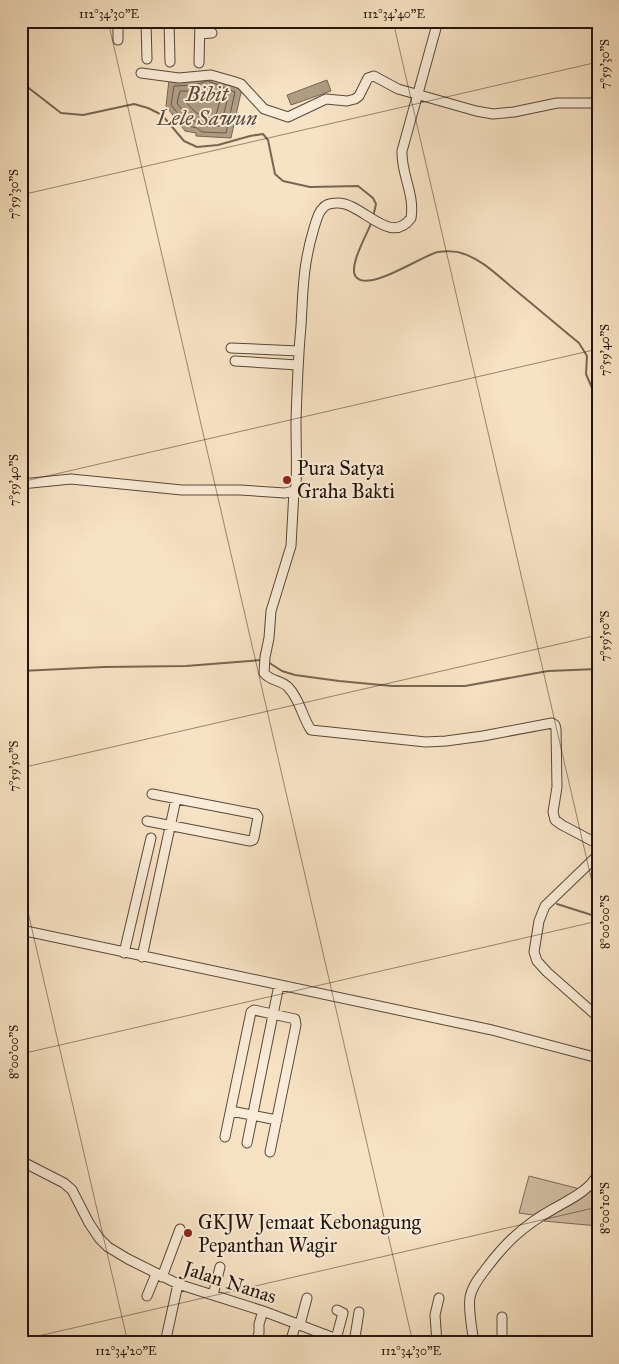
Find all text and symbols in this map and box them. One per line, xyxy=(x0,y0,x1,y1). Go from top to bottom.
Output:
text: 112°34'30"E xyxy=(79,7,139,21)
text: 112°34'40"E xyxy=(363,7,425,21)
text: 7°59'30"S xyxy=(598,39,612,89)
water label: Bibit Lele Sawun xyxy=(156,81,257,131)
text: 7°59'30"S xyxy=(7,169,21,219)
text: 7°59'40"S xyxy=(598,324,612,376)
text: 7°59'40"S xyxy=(7,454,21,506)
place label: Pura Satya Graha Bakti xyxy=(297,456,395,503)
marker: Pura Satya Graha Bakti xyxy=(281,474,293,486)
text: 7°59'50"S xyxy=(598,610,612,661)
text: 7°59'50"S xyxy=(7,740,21,791)
text: 8°00'00"S xyxy=(598,895,612,949)
text: 8°00'00"S xyxy=(7,1025,21,1079)
text: 8°00'10"S xyxy=(598,1182,612,1234)
place label: GKJW Jemaat Kebonagung Pepanthan Wagir xyxy=(198,1210,421,1258)
marker: GKJW Jemaat Kebonagung Pepanthan Wagir xyxy=(182,1227,194,1239)
street label: Jalan Nanas xyxy=(178,1255,280,1309)
text: 112°34'20"E xyxy=(95,1344,157,1358)
text: 112°34'30"E xyxy=(381,1344,441,1358)

